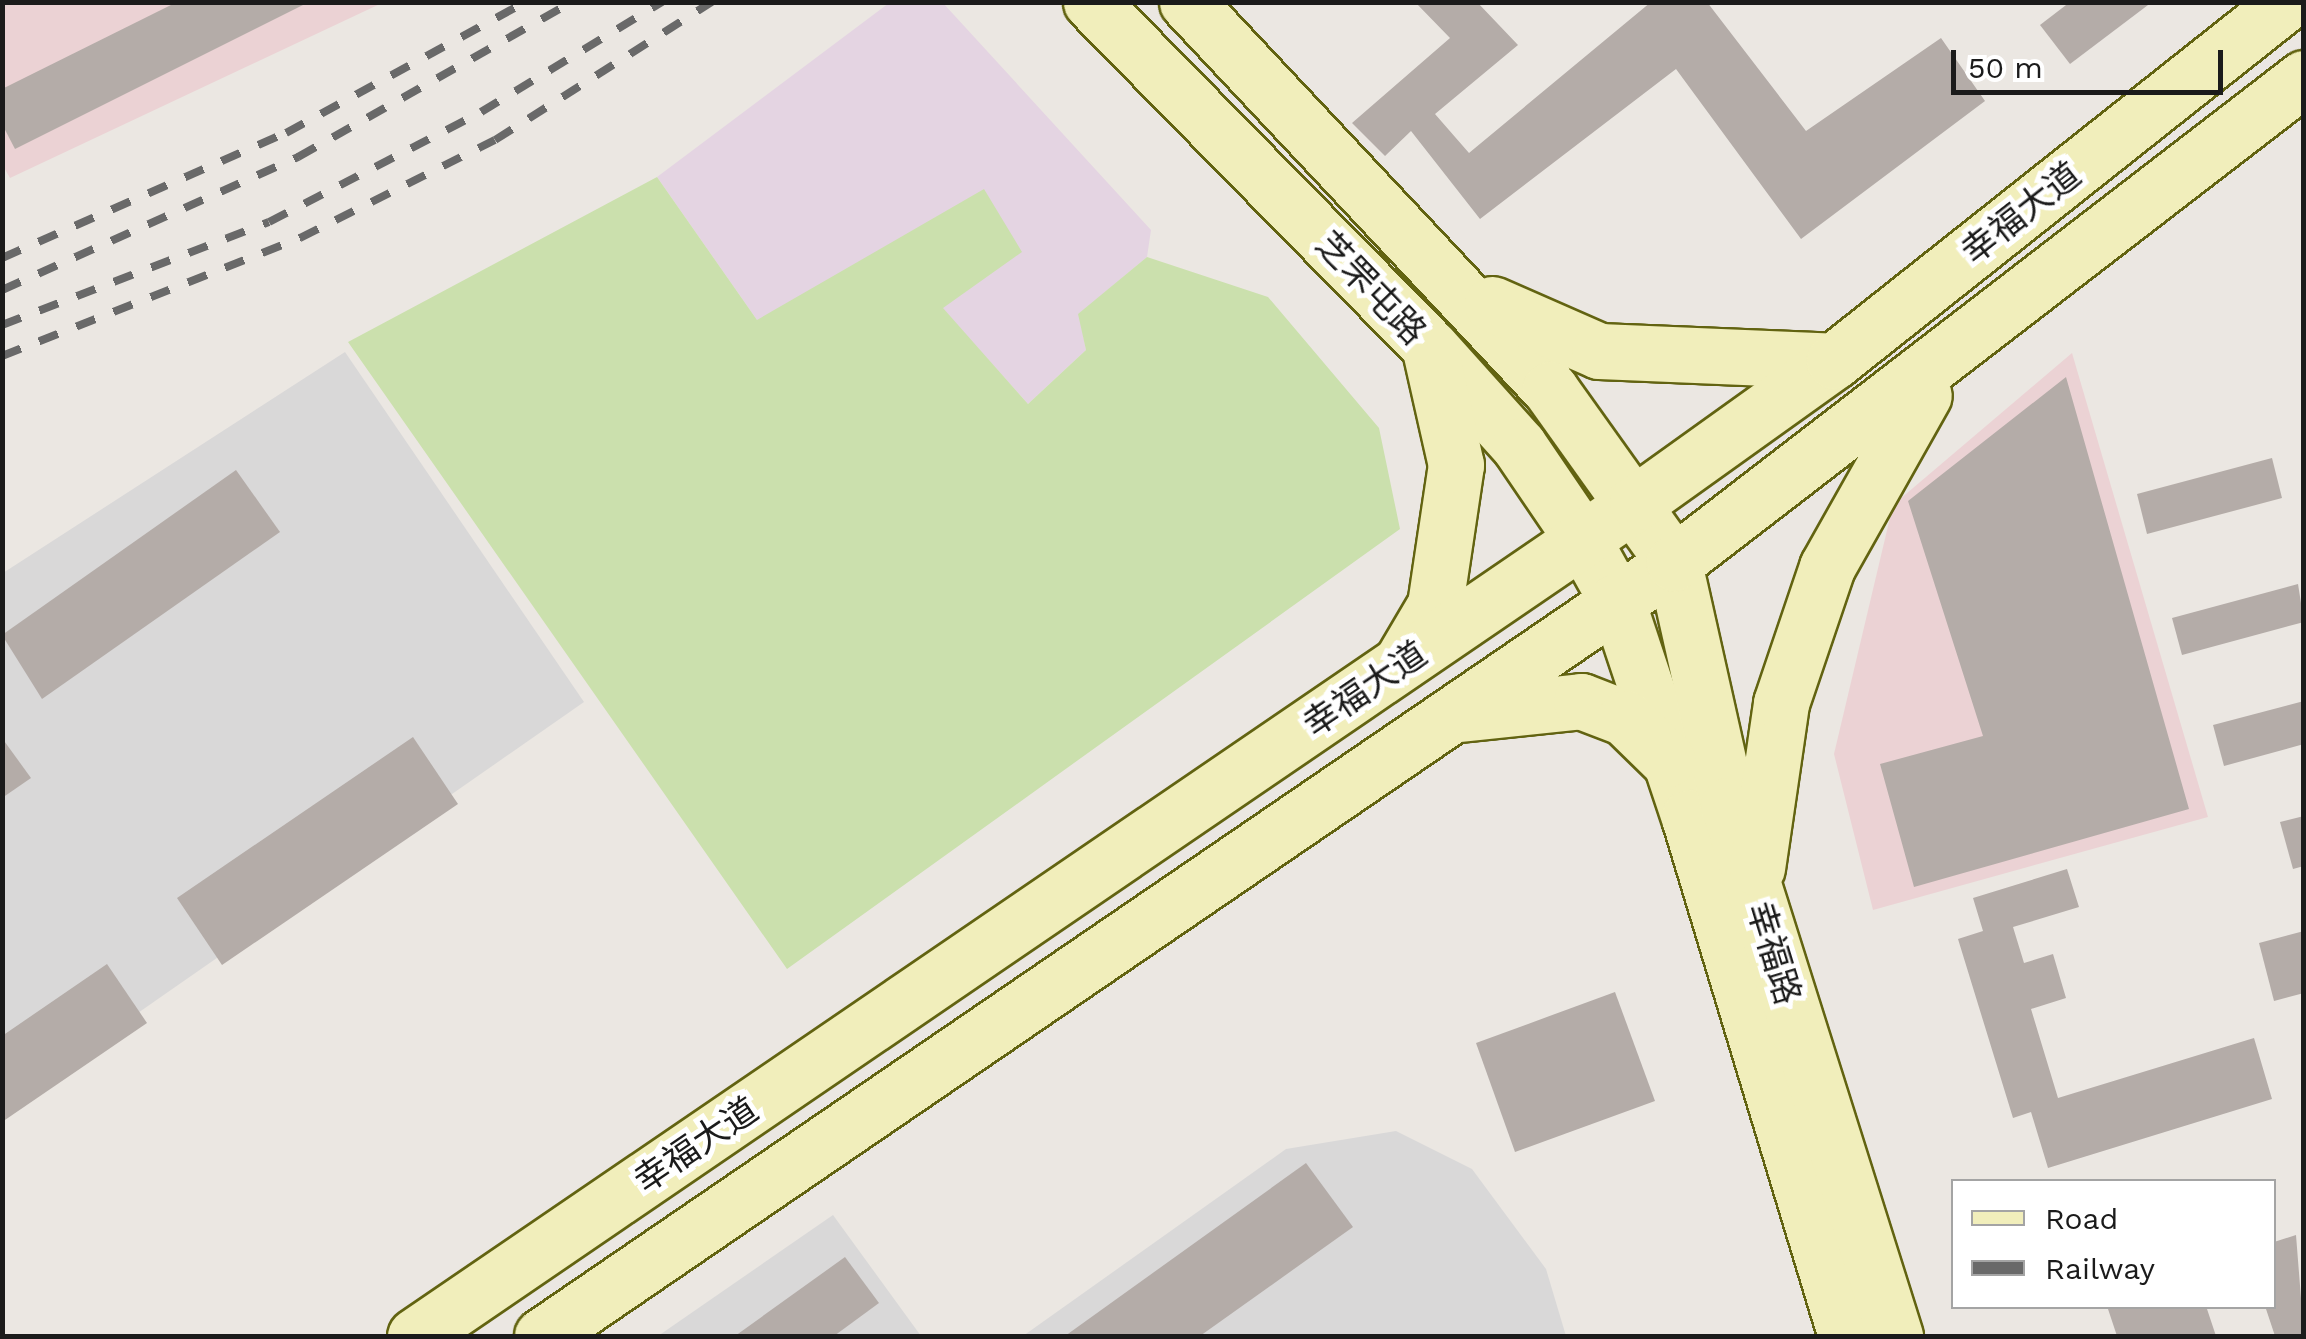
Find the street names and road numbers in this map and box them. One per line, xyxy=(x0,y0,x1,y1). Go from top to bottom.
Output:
street label: 幸福大道 xyxy=(1953,153,2089,273)
street label: 芝罘屯路 xyxy=(1307,223,1435,353)
street label: 幸福大道 xyxy=(1295,632,1435,746)
street label: 幸福路 xyxy=(1739,897,1809,1009)
street label: 幸福大道 xyxy=(626,1088,766,1202)

